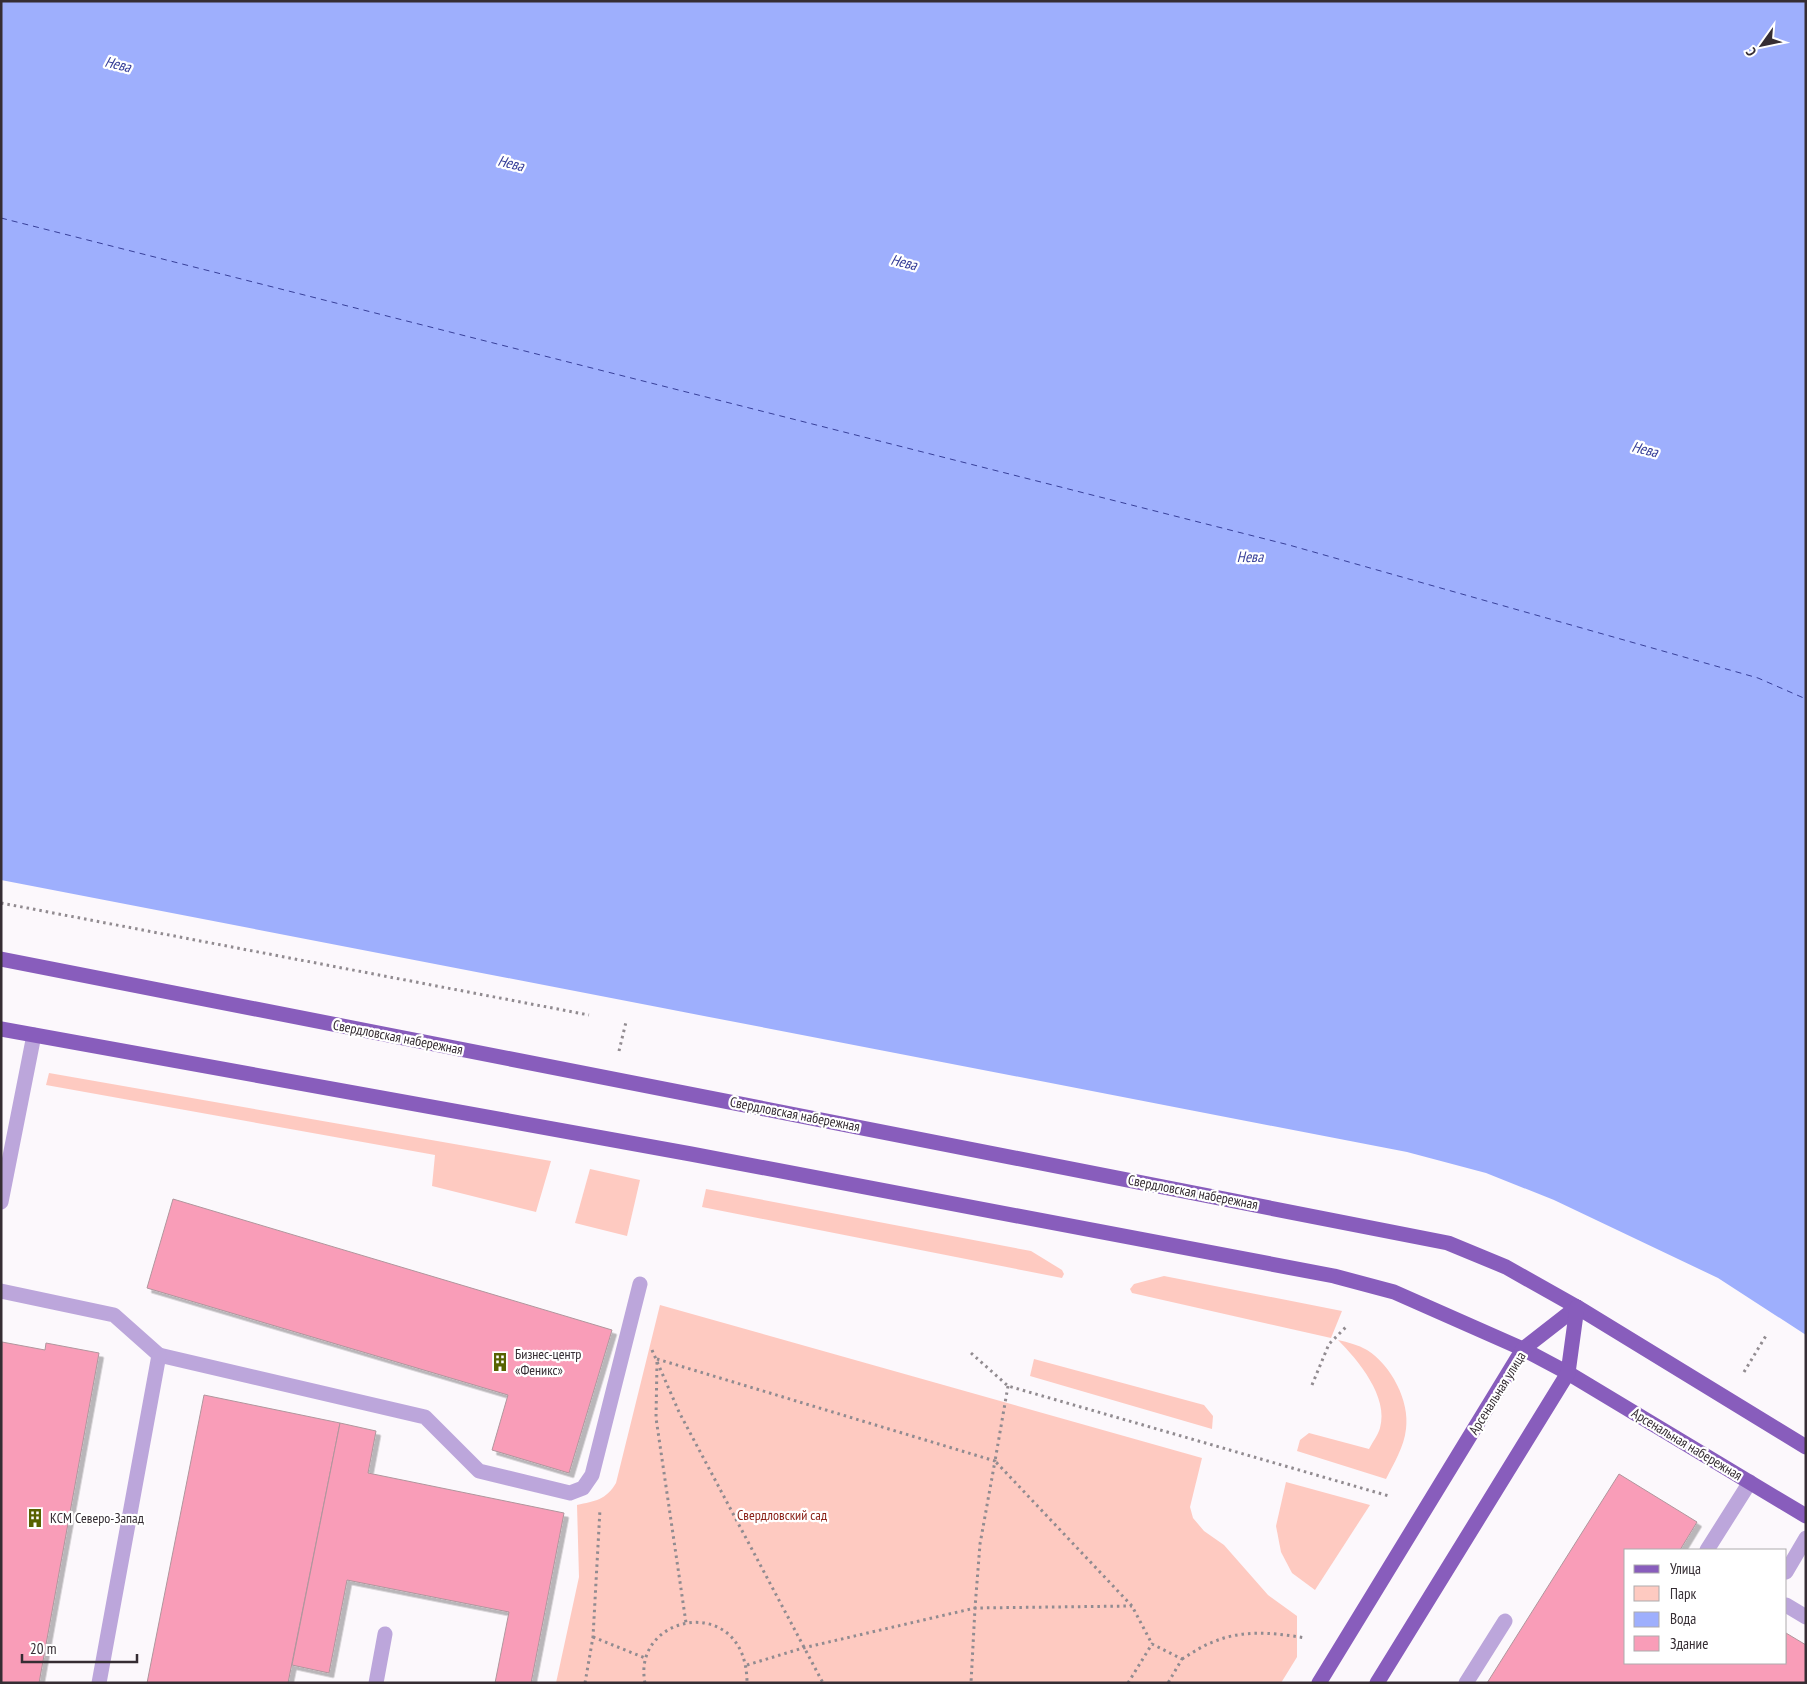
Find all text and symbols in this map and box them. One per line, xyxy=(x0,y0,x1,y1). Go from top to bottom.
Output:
north arrow xyxy=(1737,20,1787,70)
text: С xyxy=(1741,44,1760,60)
water label: Нева xyxy=(103,52,134,77)
water label: Нева xyxy=(496,151,527,176)
water label: Нева xyxy=(889,250,920,275)
water label: Нева xyxy=(1630,437,1661,462)
water label: Нева xyxy=(1237,547,1264,566)
street label: Свердловская набережная xyxy=(331,1016,465,1058)
street label: Свердловская набережная xyxy=(728,1093,862,1135)
street label: Свердловская набережная xyxy=(1126,1171,1260,1213)
place label: Бизнес-центр «Феникс» xyxy=(515,1345,581,1379)
street label: Арсенальная улица xyxy=(1464,1348,1530,1438)
building icon: Бизнес-центр «Феникс» xyxy=(489,1351,511,1373)
street label: Арсенальная набережная xyxy=(1628,1404,1746,1484)
park label: Свердловский сад xyxy=(737,1506,827,1524)
building icon: КСМ Северо-Запад xyxy=(24,1507,46,1529)
place label: КСМ Северо-Запад xyxy=(50,1509,144,1527)
legend xyxy=(1624,1549,1787,1664)
text: Улица xyxy=(1670,1559,1701,1578)
text: Парк xyxy=(1670,1584,1696,1603)
text: Вода xyxy=(1670,1609,1696,1628)
scale bar xyxy=(22,1632,138,1664)
text: Здание xyxy=(1670,1634,1708,1653)
text: 20 m xyxy=(30,1639,56,1658)

